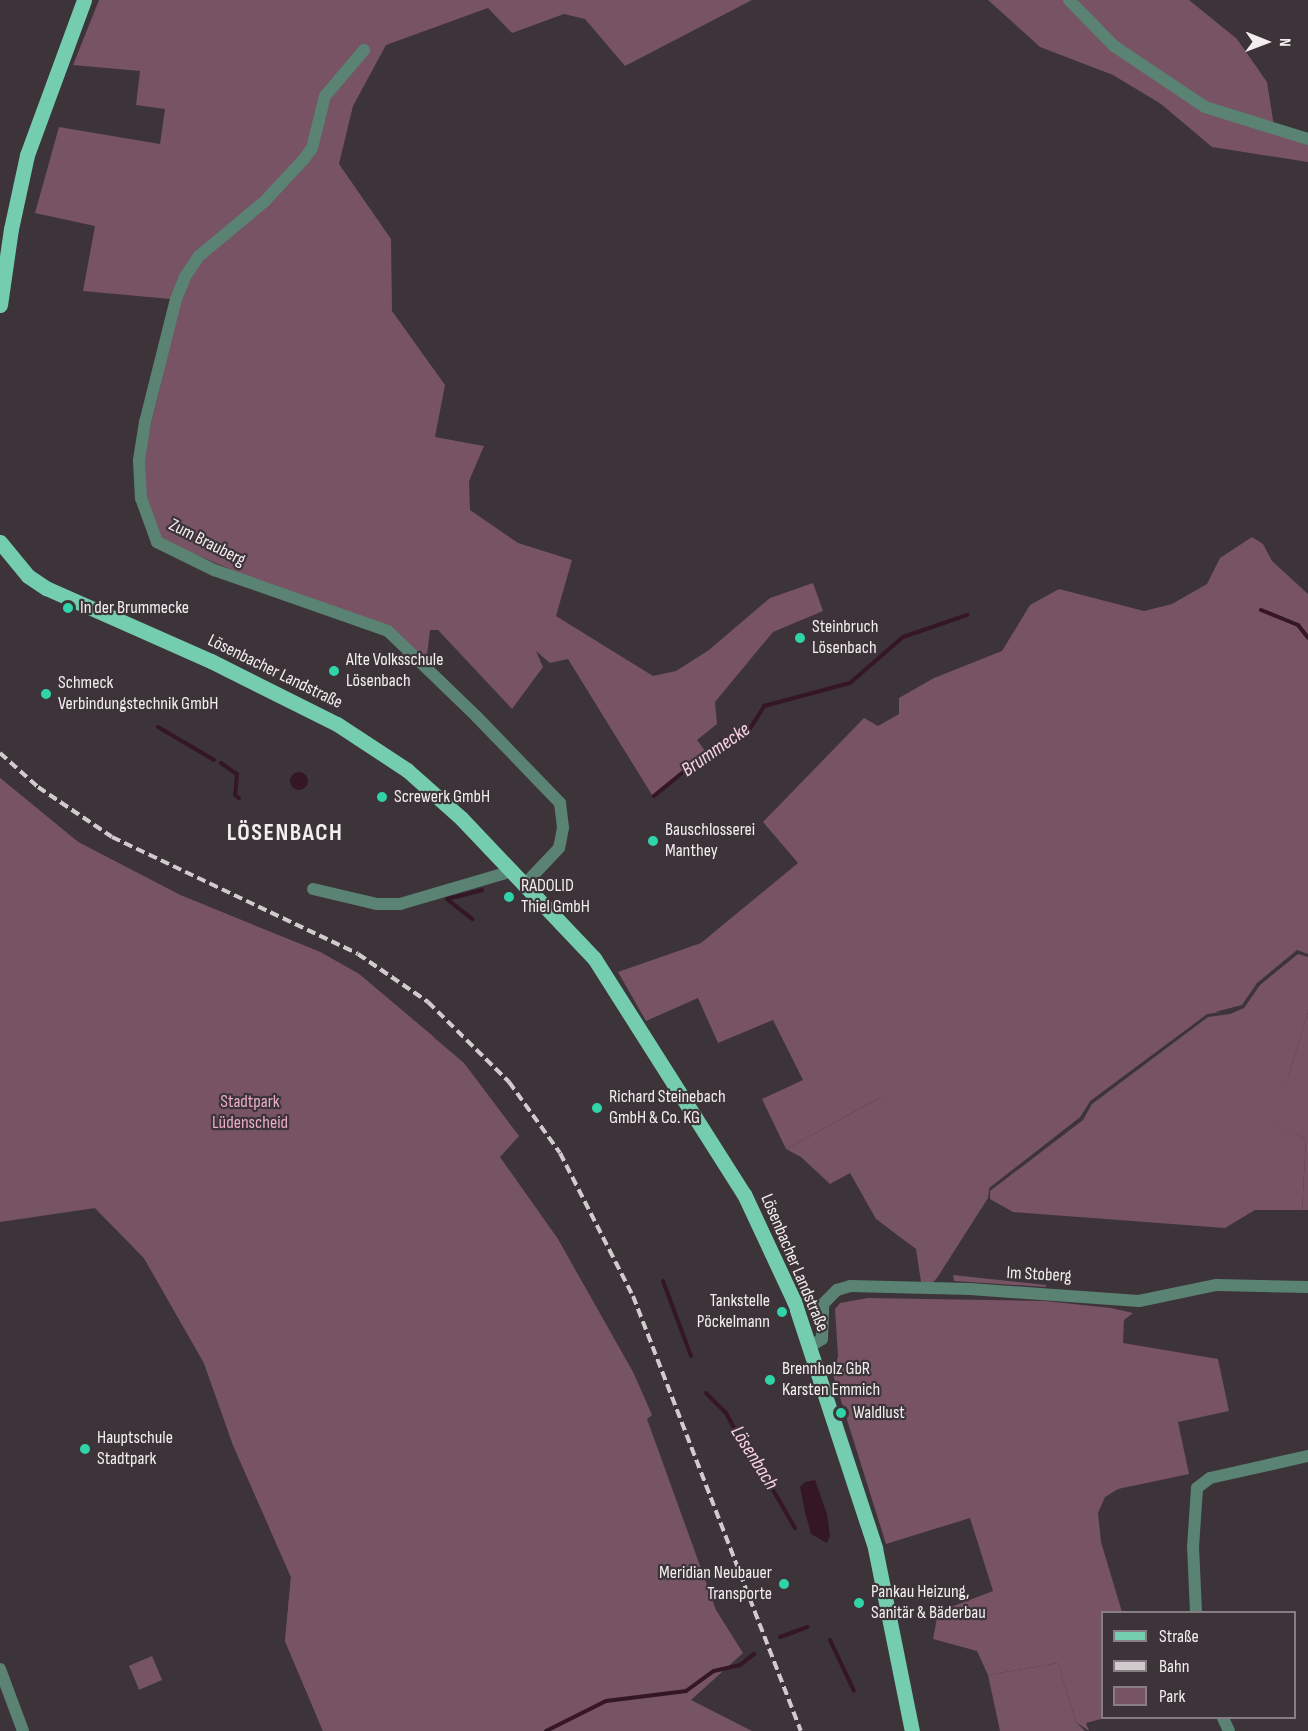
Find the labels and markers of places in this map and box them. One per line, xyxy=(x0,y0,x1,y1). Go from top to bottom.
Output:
place label: In der Brummecke xyxy=(80,597,189,619)
marker: In der Brummecke xyxy=(61,601,75,615)
place label: Steinbruch Lösenbach xyxy=(812,617,878,660)
marker: Steinbruch Lösenbach xyxy=(793,631,807,645)
place label: Alte Volksschule Lösenbach xyxy=(346,650,443,692)
marker: Alte Volksschule Lösenbach xyxy=(327,664,341,678)
place label: Schmeck Verbindungstechnik GmbH xyxy=(58,673,218,716)
marker: Schmeck Verbindungstechnik GmbH xyxy=(39,687,53,701)
place label: Screwerk GmbH xyxy=(394,786,490,808)
marker: Screwerk GmbH xyxy=(375,790,389,804)
place label: Bauschlosserei Manthey xyxy=(665,820,755,862)
marker: Bauschlosserei Manthey xyxy=(646,834,660,848)
place label: RADOLID Thiel GmbH xyxy=(521,876,590,918)
marker: RADOLID Thiel GmbH xyxy=(502,890,516,904)
place label: Richard Steinebach GmbH & Co. KG xyxy=(609,1087,726,1130)
marker: Richard Steinebach GmbH & Co. KG xyxy=(590,1101,604,1115)
place label: Tankstelle Pöckelmann xyxy=(697,1291,770,1334)
marker: Tankstelle Pöckelmann xyxy=(775,1305,789,1319)
place label: Brennholz GbR Karsten Emmich xyxy=(782,1359,880,1402)
marker: Brennholz GbR Karsten Emmich xyxy=(763,1373,777,1387)
place label: Waldlust xyxy=(853,1402,905,1424)
marker: Waldlust xyxy=(834,1406,848,1420)
place label: Hauptschule Stadtpark xyxy=(97,1428,173,1470)
marker: Hauptschule Stadtpark xyxy=(78,1442,92,1456)
place label: Meridian Neubauer Transporte xyxy=(659,1563,772,1606)
marker: Meridian Neubauer Transporte xyxy=(777,1577,791,1591)
place label: Pankau Heizung, Sanitär & Bäderbau xyxy=(871,1582,986,1624)
marker: Pankau Heizung, Sanitär & Bäderbau xyxy=(852,1596,866,1610)

